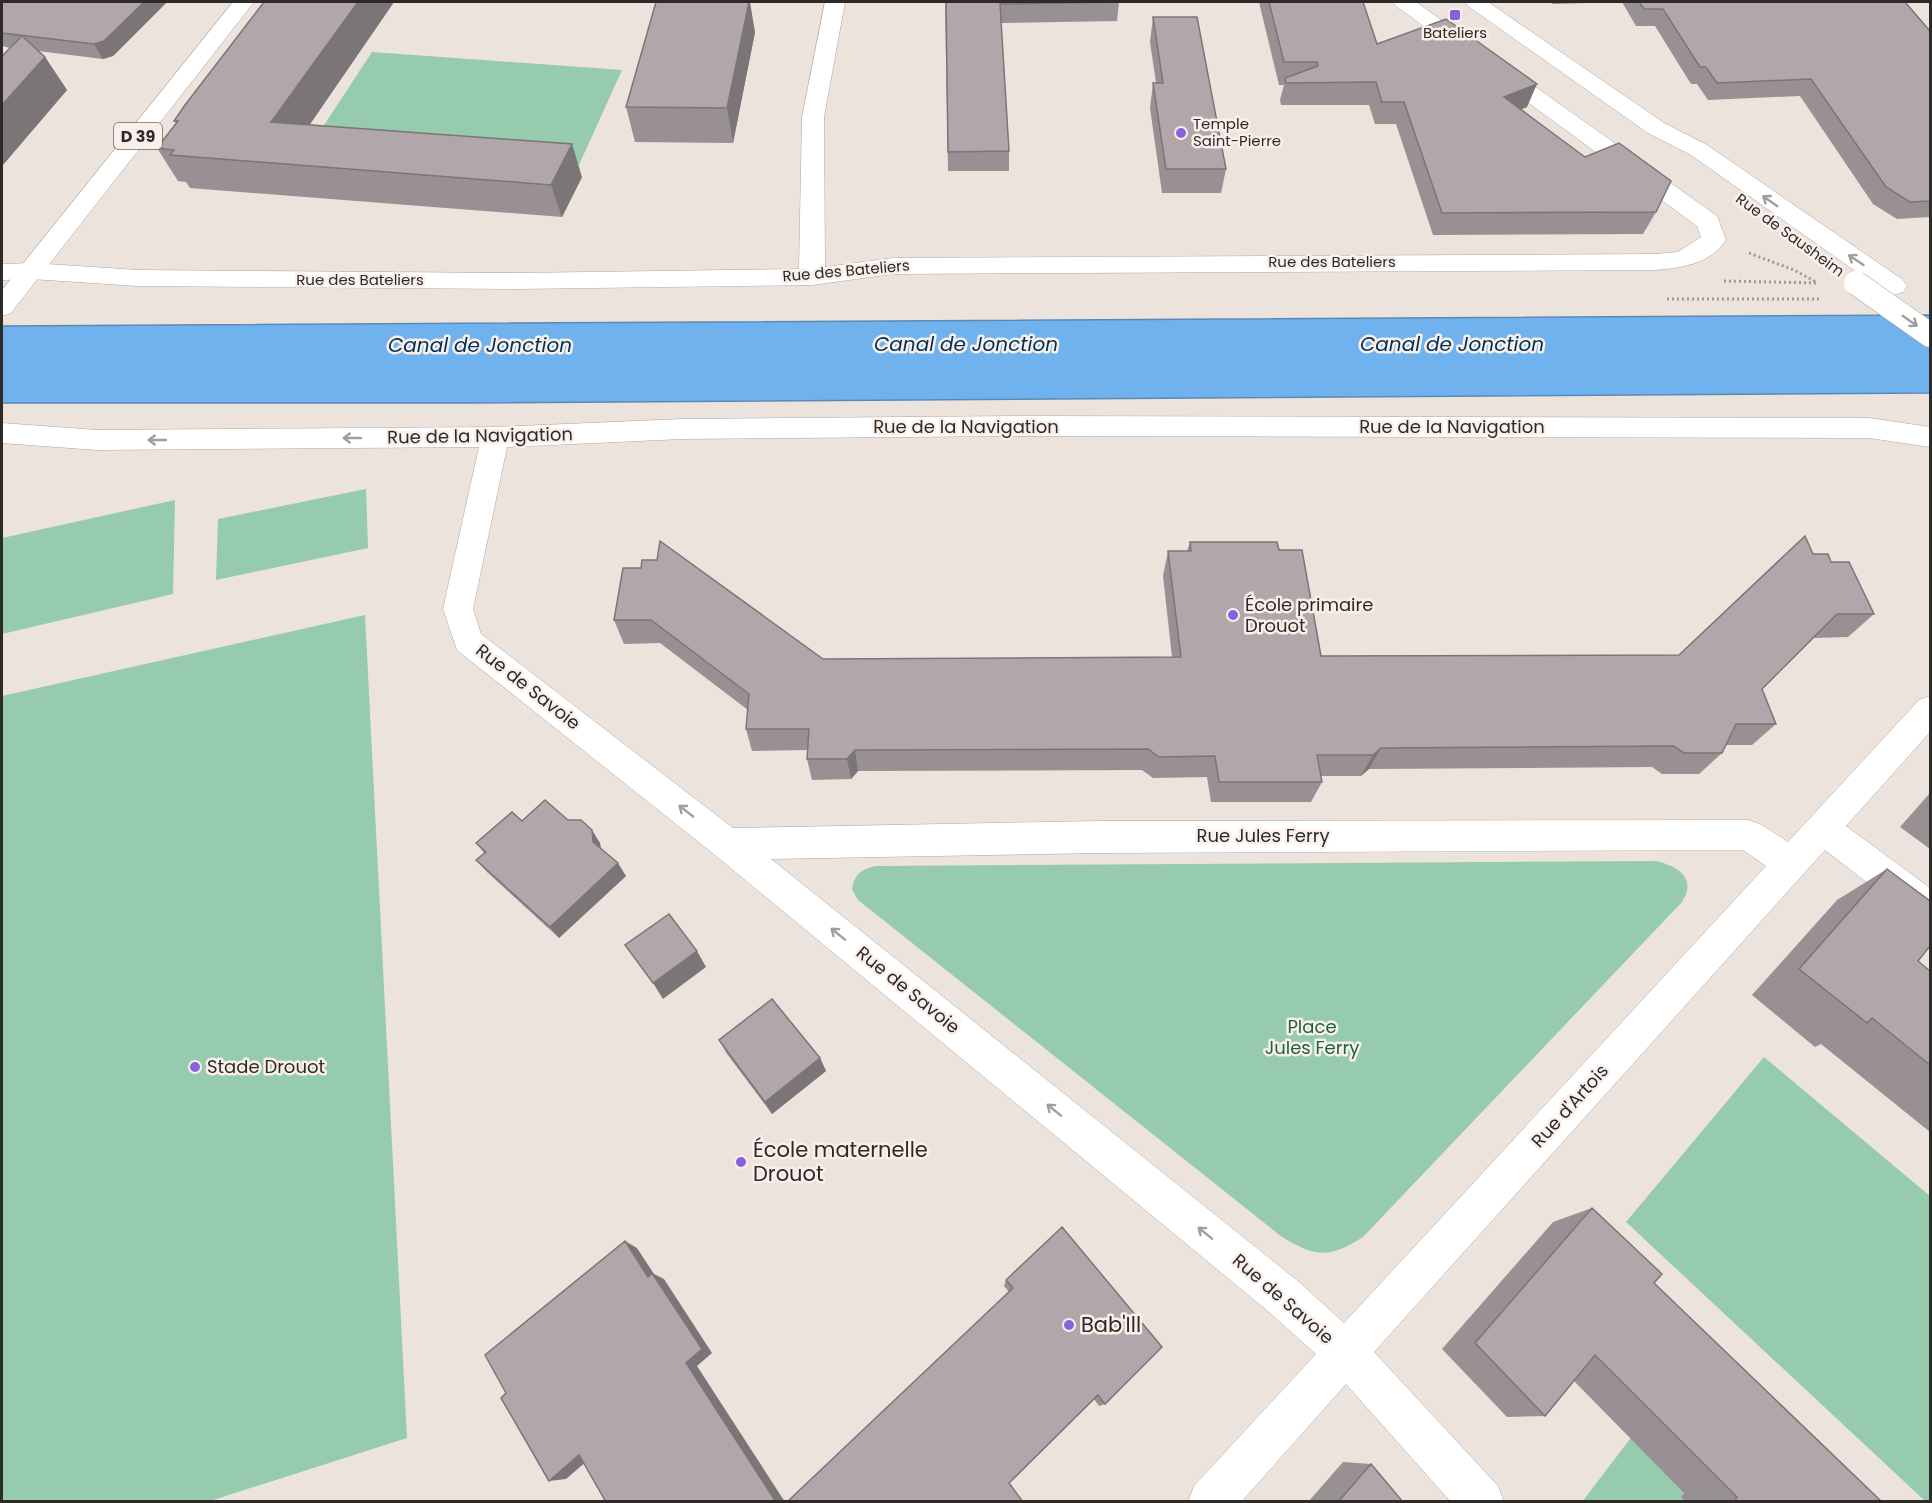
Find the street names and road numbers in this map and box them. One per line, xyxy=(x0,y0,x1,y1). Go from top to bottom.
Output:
road number: D 39 xyxy=(114,123,162,149)
street label: Rue de Sausheim xyxy=(1732,188,1849,281)
street label: Rue des Bateliers xyxy=(1268,251,1396,272)
street label: Rue des Bateliers xyxy=(782,254,911,287)
street label: Rue des Bateliers xyxy=(296,269,424,290)
street label: Rue de la Navigation xyxy=(873,414,1059,439)
street label: Rue de la Navigation xyxy=(1359,414,1545,439)
street label: Rue de la Navigation xyxy=(387,421,573,450)
street label: Rue de Savoie xyxy=(471,638,586,735)
street label: Rue Jules Ferry xyxy=(1196,823,1330,848)
street label: Rue de Savoie xyxy=(851,940,965,1039)
street label: Rue d'Artois xyxy=(1525,1059,1614,1153)
street label: Rue de Savoie xyxy=(1227,1248,1339,1350)

